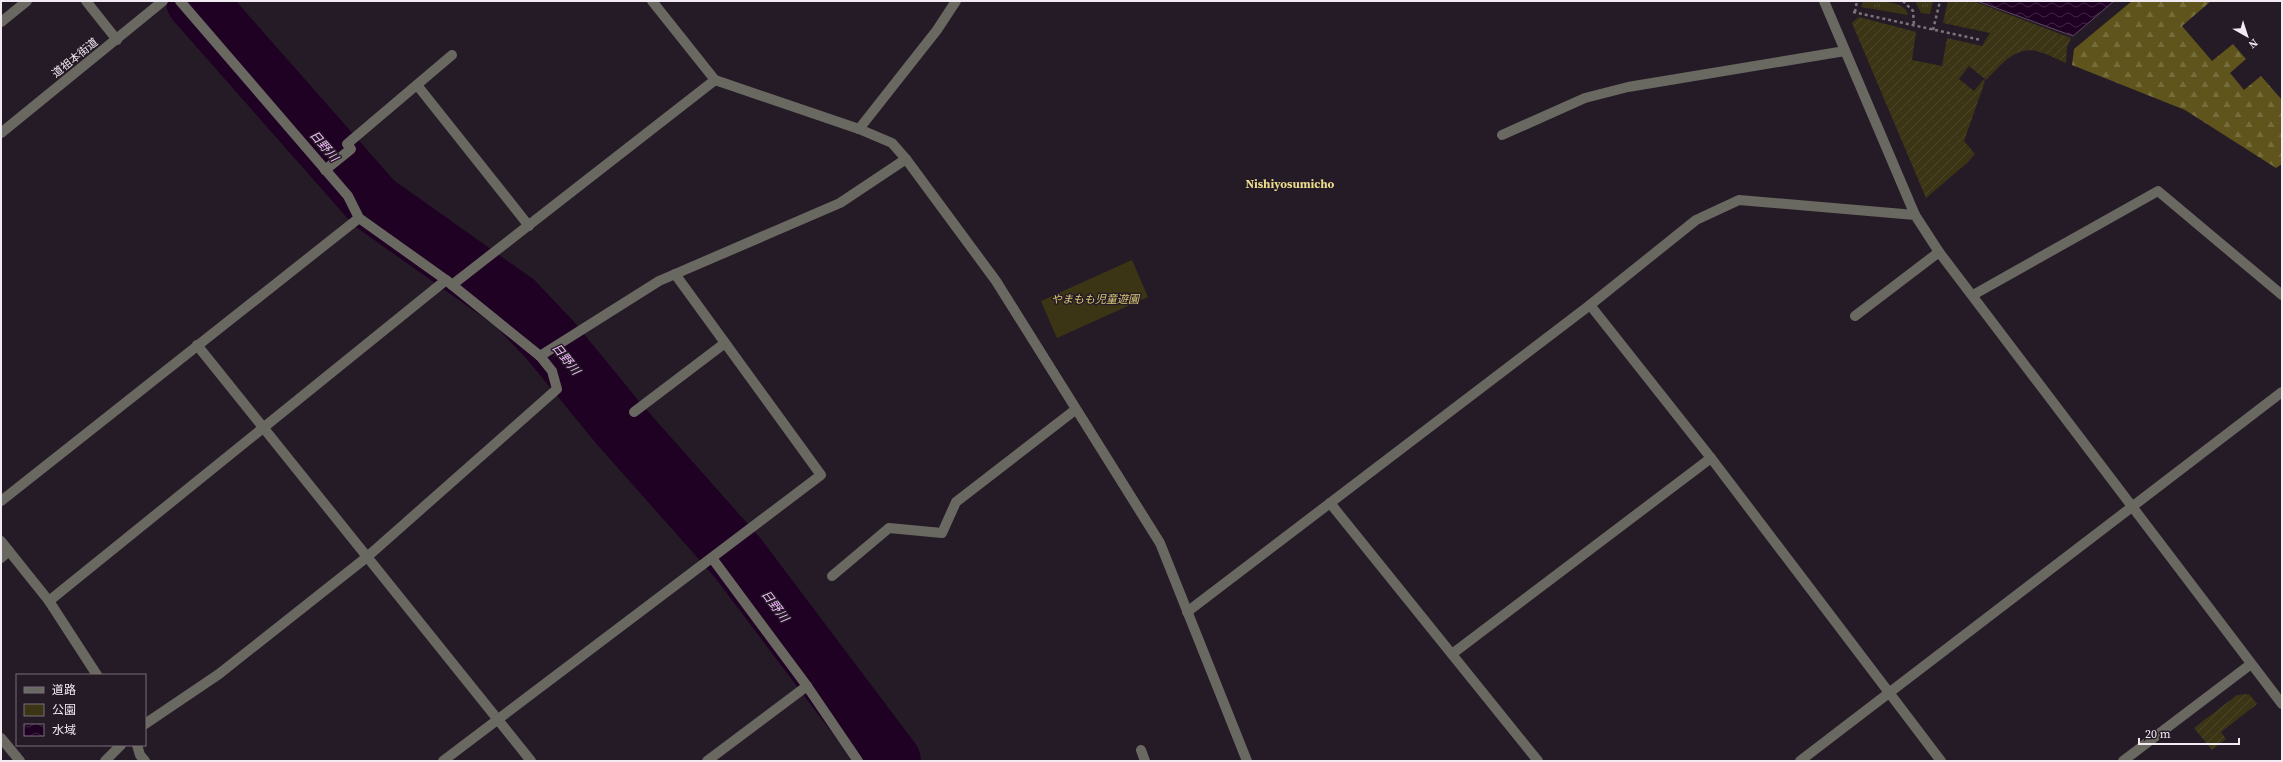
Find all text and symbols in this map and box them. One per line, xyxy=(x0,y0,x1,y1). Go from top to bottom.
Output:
north arrow xyxy=(2227,16,2267,56)
street label: 道祖本街道 xyxy=(49,35,101,81)
text: N xyxy=(2245,35,2261,52)
water label: 日野川 xyxy=(306,127,343,166)
district label: Nishiyosumicho xyxy=(1246,176,1335,192)
park label: やまもも児童遊園 xyxy=(1051,292,1141,307)
water label: 日野川 xyxy=(548,340,585,380)
water label: 日野川 xyxy=(758,587,793,627)
legend xyxy=(16,674,146,746)
text: 道路 xyxy=(52,682,76,698)
text: 公園 xyxy=(52,702,76,718)
scale bar xyxy=(2139,720,2239,746)
text: 水域 xyxy=(52,722,76,738)
text: 20 m xyxy=(2145,726,2171,742)

